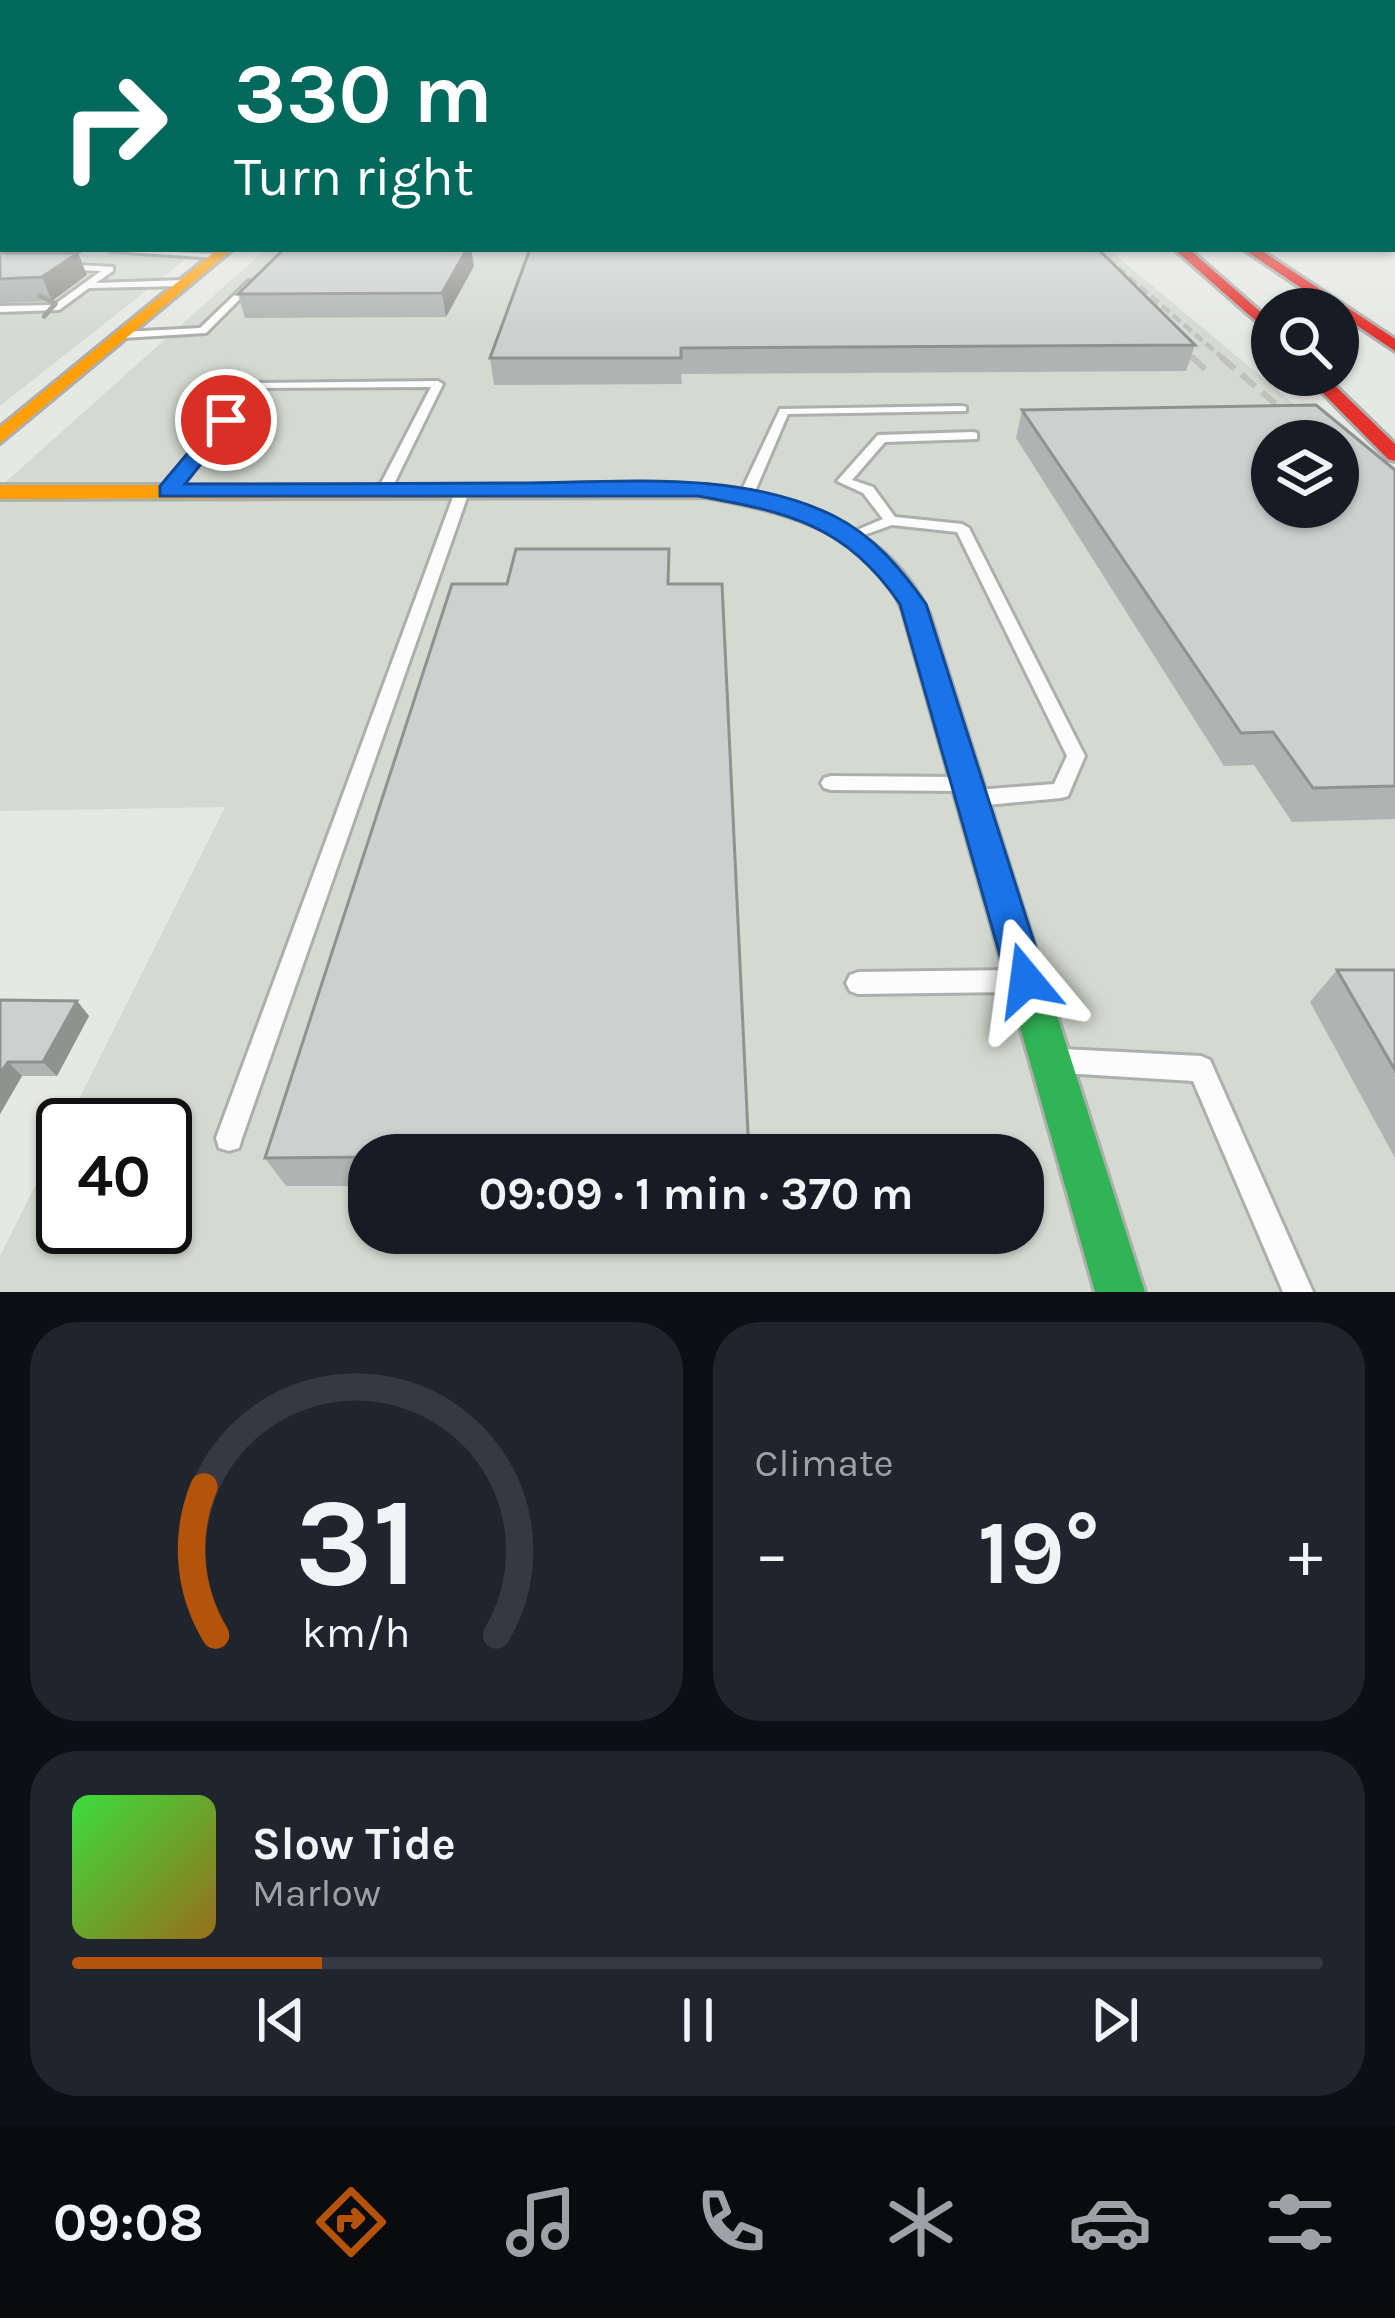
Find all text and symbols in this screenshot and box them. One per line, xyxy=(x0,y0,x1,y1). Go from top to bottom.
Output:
text: 330 m xyxy=(234,45,493,143)
icon: right xyxy=(36,48,192,204)
text: Turn right xyxy=(234,145,474,209)
map controls xyxy=(1251,288,1359,528)
button: search xyxy=(1251,288,1359,396)
one-way arrow xyxy=(38,293,58,319)
pin xyxy=(175,369,277,471)
icon: arrive xyxy=(193,387,259,453)
button: layers xyxy=(1251,420,1359,528)
position arrow xyxy=(963,917,1089,1043)
speed limit sign: 40 xyxy=(36,1098,192,1254)
text: 09:09 · 1 min · 370 m xyxy=(479,1168,913,1220)
text: Climate xyxy=(755,1440,894,1486)
text: 31 xyxy=(295,1470,417,1615)
text: 19° xyxy=(978,1500,1100,1606)
text: − xyxy=(755,1515,789,1593)
text: + xyxy=(1288,1515,1323,1593)
text: km/h xyxy=(302,1607,411,1657)
text: Slow Tide xyxy=(252,1818,456,1870)
text: Marlow xyxy=(252,1870,381,1916)
icon: previous xyxy=(248,1987,314,2053)
icon: pause xyxy=(665,1987,731,2053)
icon: next xyxy=(1082,1987,1148,2053)
icon: directions xyxy=(309,2180,393,2264)
icon: music xyxy=(499,2180,583,2264)
icon: phone xyxy=(689,2180,773,2264)
icon: climate xyxy=(879,2180,963,2264)
icon: car xyxy=(1068,2180,1152,2264)
icon: filters xyxy=(1258,2180,1342,2264)
text: 09:08 xyxy=(53,2190,204,2254)

